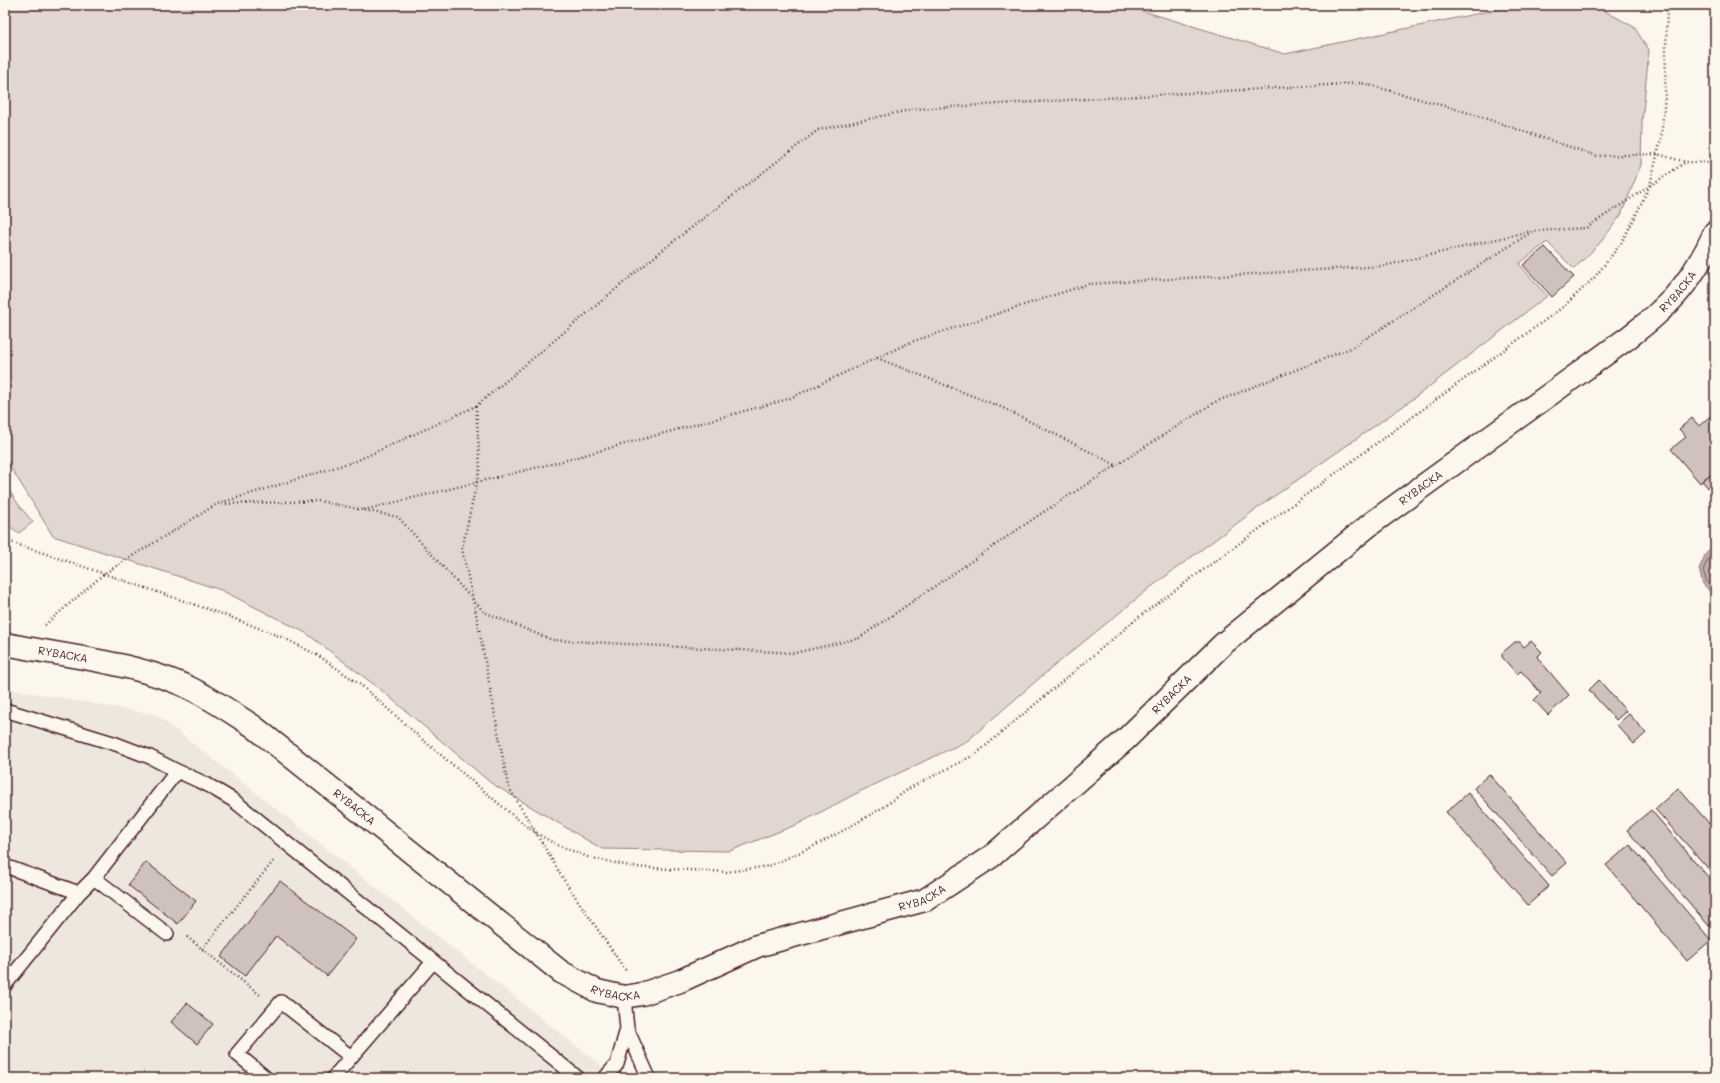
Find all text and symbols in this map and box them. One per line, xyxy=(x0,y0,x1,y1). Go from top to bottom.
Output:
street label: RYBACKA xyxy=(1656,267,1699,315)
street label: RYBACKA xyxy=(1396,466,1445,508)
street label: RYBACKA xyxy=(37,642,89,666)
street label: RYBACKA xyxy=(1148,671,1195,717)
street label: RYBACKA xyxy=(330,785,379,828)
street label: RYBACKA xyxy=(897,881,948,914)
street label: RYBACKA xyxy=(588,981,641,1004)

